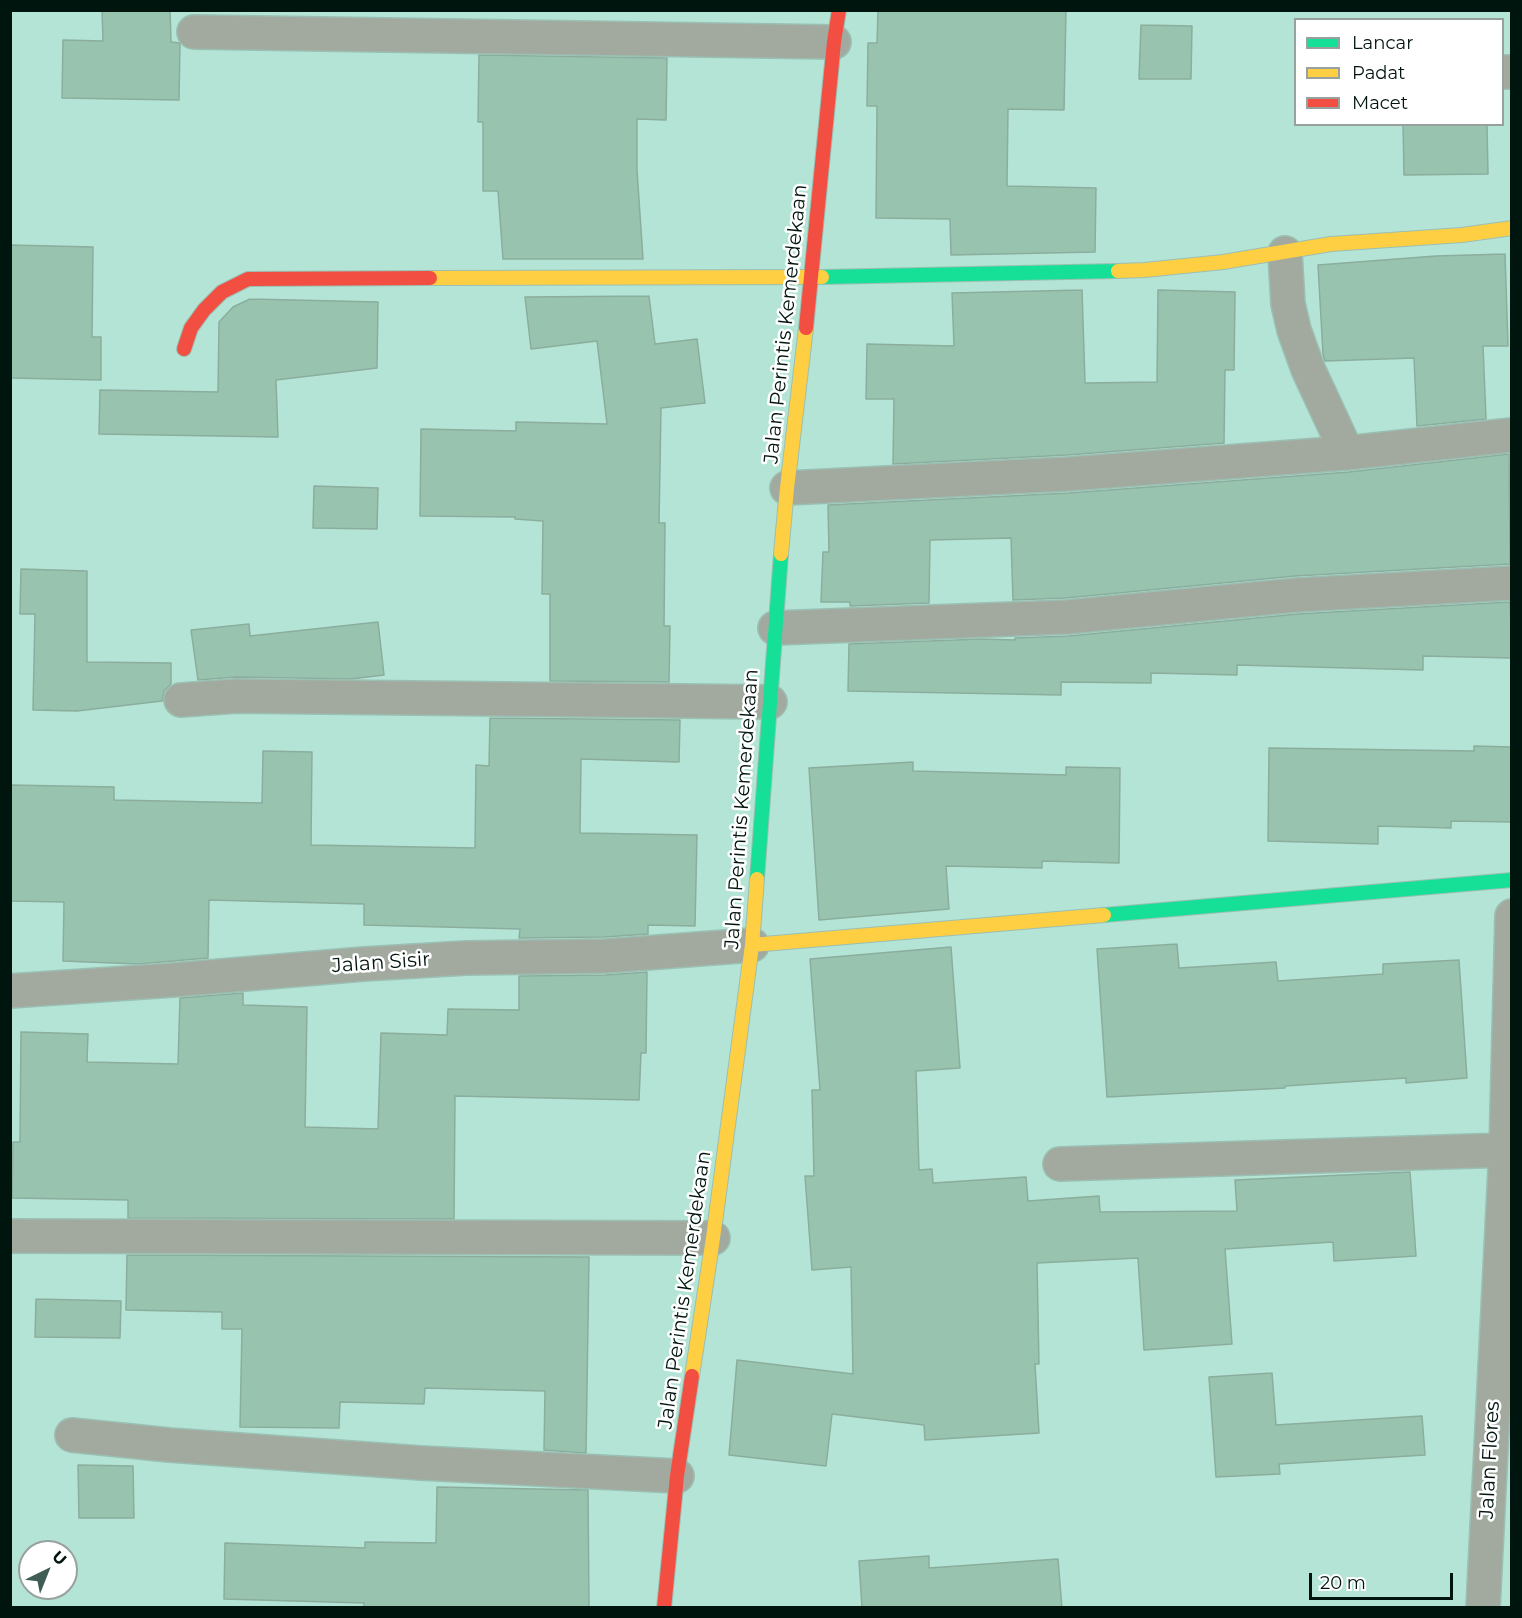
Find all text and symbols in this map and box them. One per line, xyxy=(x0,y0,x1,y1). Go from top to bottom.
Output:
legend xyxy=(1294,18,1504,126)
text: Lancar xyxy=(1352,32,1413,54)
text: Padat xyxy=(1352,62,1405,84)
text: Macet xyxy=(1352,92,1408,114)
street label: Jalan Perintis Kemerdekaan xyxy=(759,183,813,465)
street label: Jalan Perintis Kemerdekaan xyxy=(720,668,764,950)
street label: Jalan Sisir xyxy=(331,948,431,978)
street label: Jalan Perintis Kemerdekaan xyxy=(654,1149,716,1431)
street label: Jalan Flores xyxy=(1475,1400,1505,1520)
north arrow xyxy=(18,1540,78,1600)
text: U xyxy=(48,1547,70,1569)
scale bar xyxy=(1312,1561,1456,1599)
text: 20 m xyxy=(1320,1572,1366,1594)

